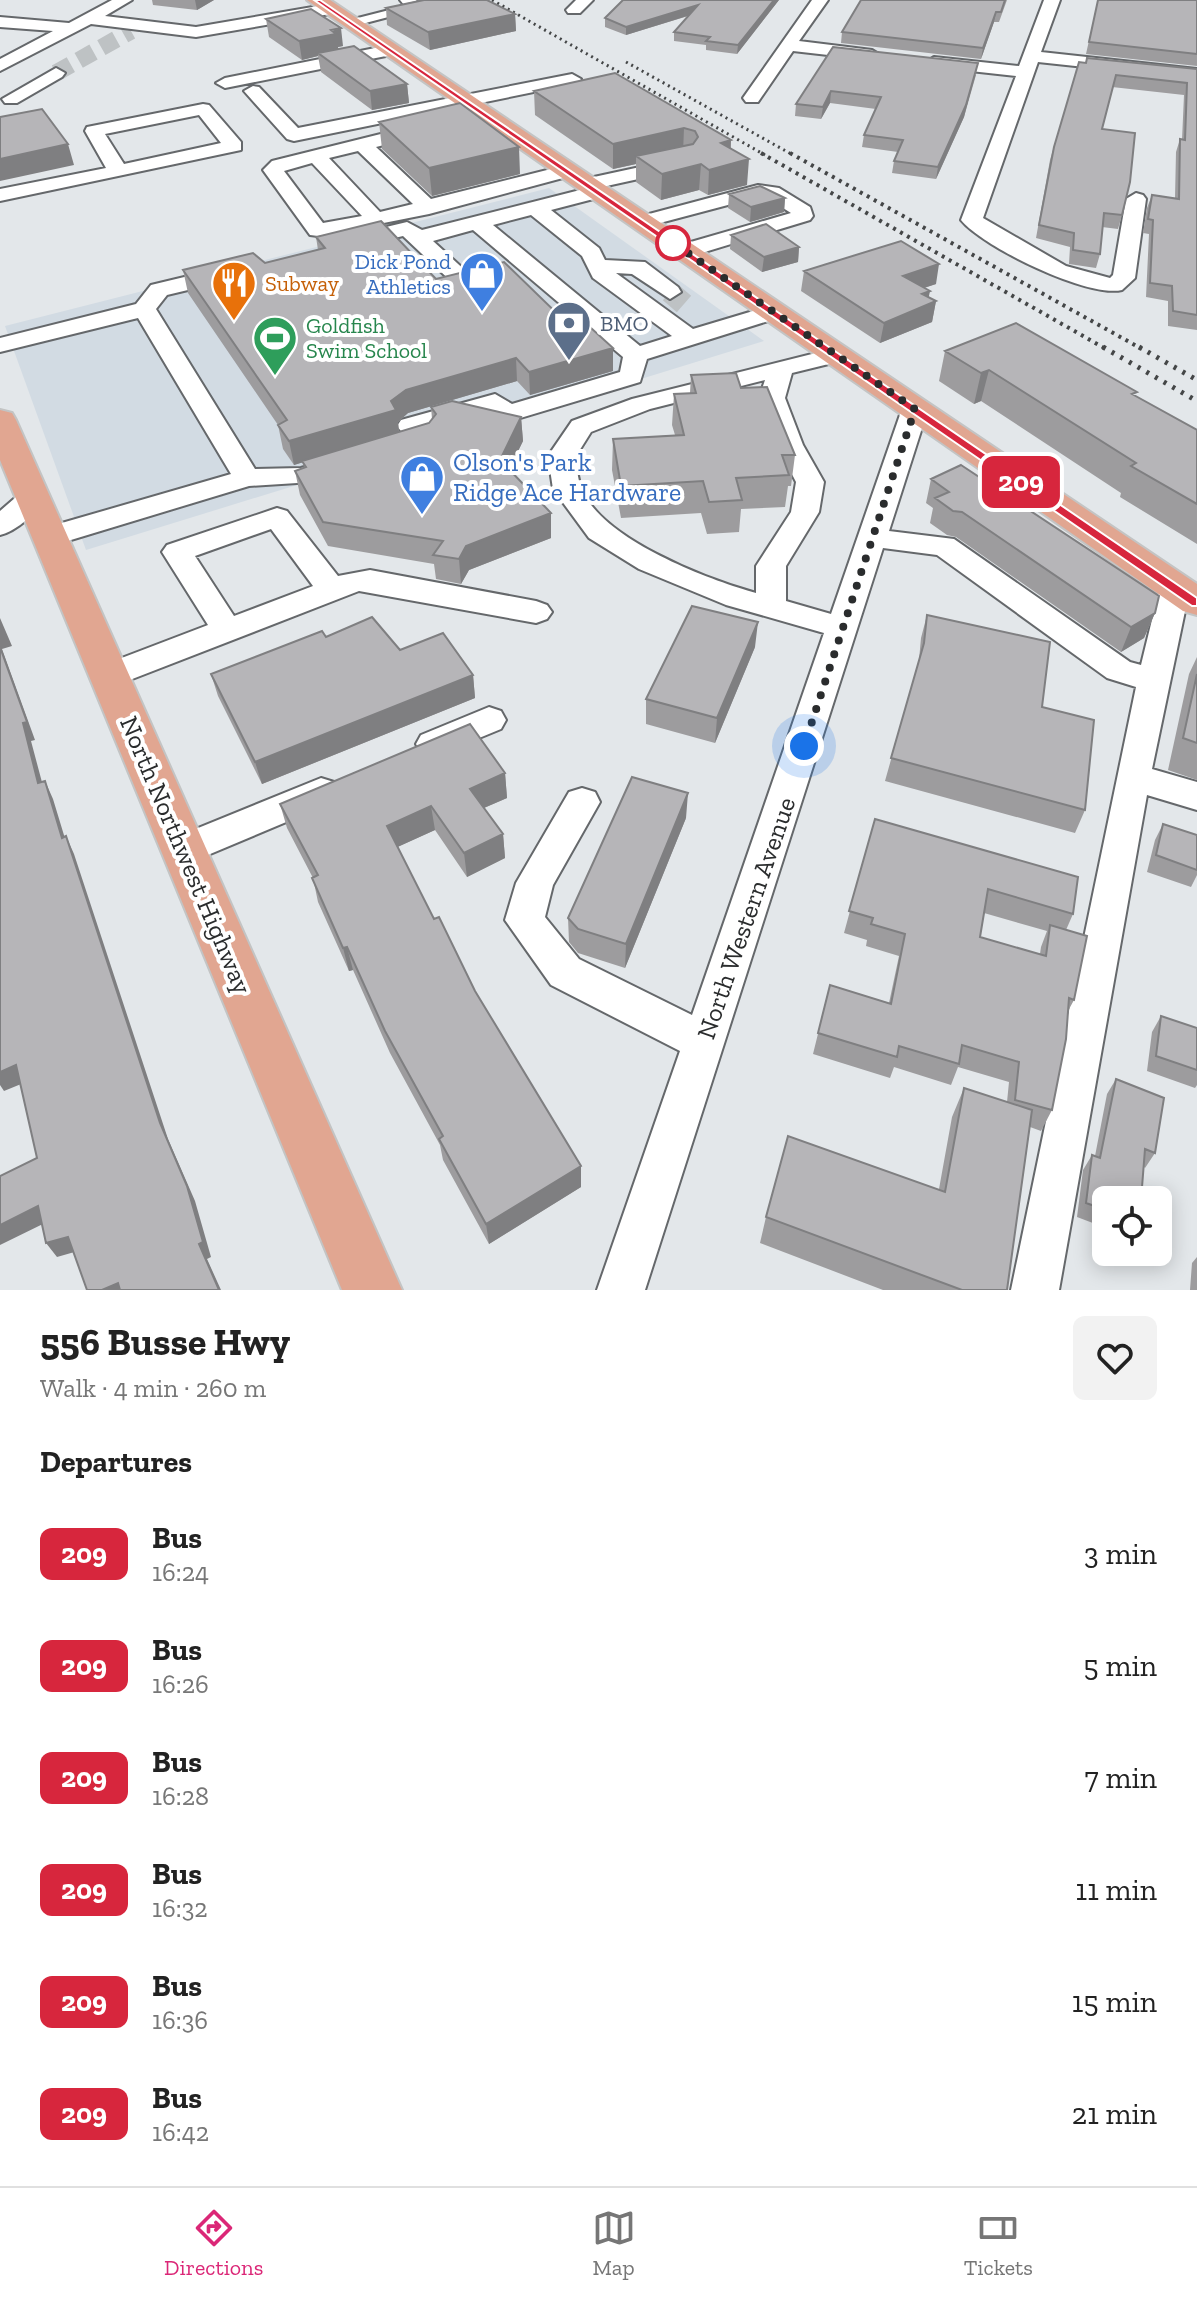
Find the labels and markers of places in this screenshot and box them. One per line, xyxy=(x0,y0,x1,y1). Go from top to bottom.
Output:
unlabelled marker xyxy=(656,226,690,260)
place label: Dick Pond Athletics xyxy=(355,248,451,300)
shop icon: Dick Pond Athletics xyxy=(458,250,506,313)
restaurant icon: Subway xyxy=(210,259,258,322)
place label: Subway xyxy=(265,270,340,297)
bank icon: BMO xyxy=(545,299,593,362)
place label: BMO xyxy=(600,310,648,337)
place label: Goldfish Swim School xyxy=(306,312,427,364)
sports icon: Goldfish Swim School xyxy=(251,314,299,377)
place label: Olson's Park Ridge Ace Hardware xyxy=(453,446,681,508)
shop icon: Olson's Park Ridge Ace Hardware xyxy=(398,453,446,516)

